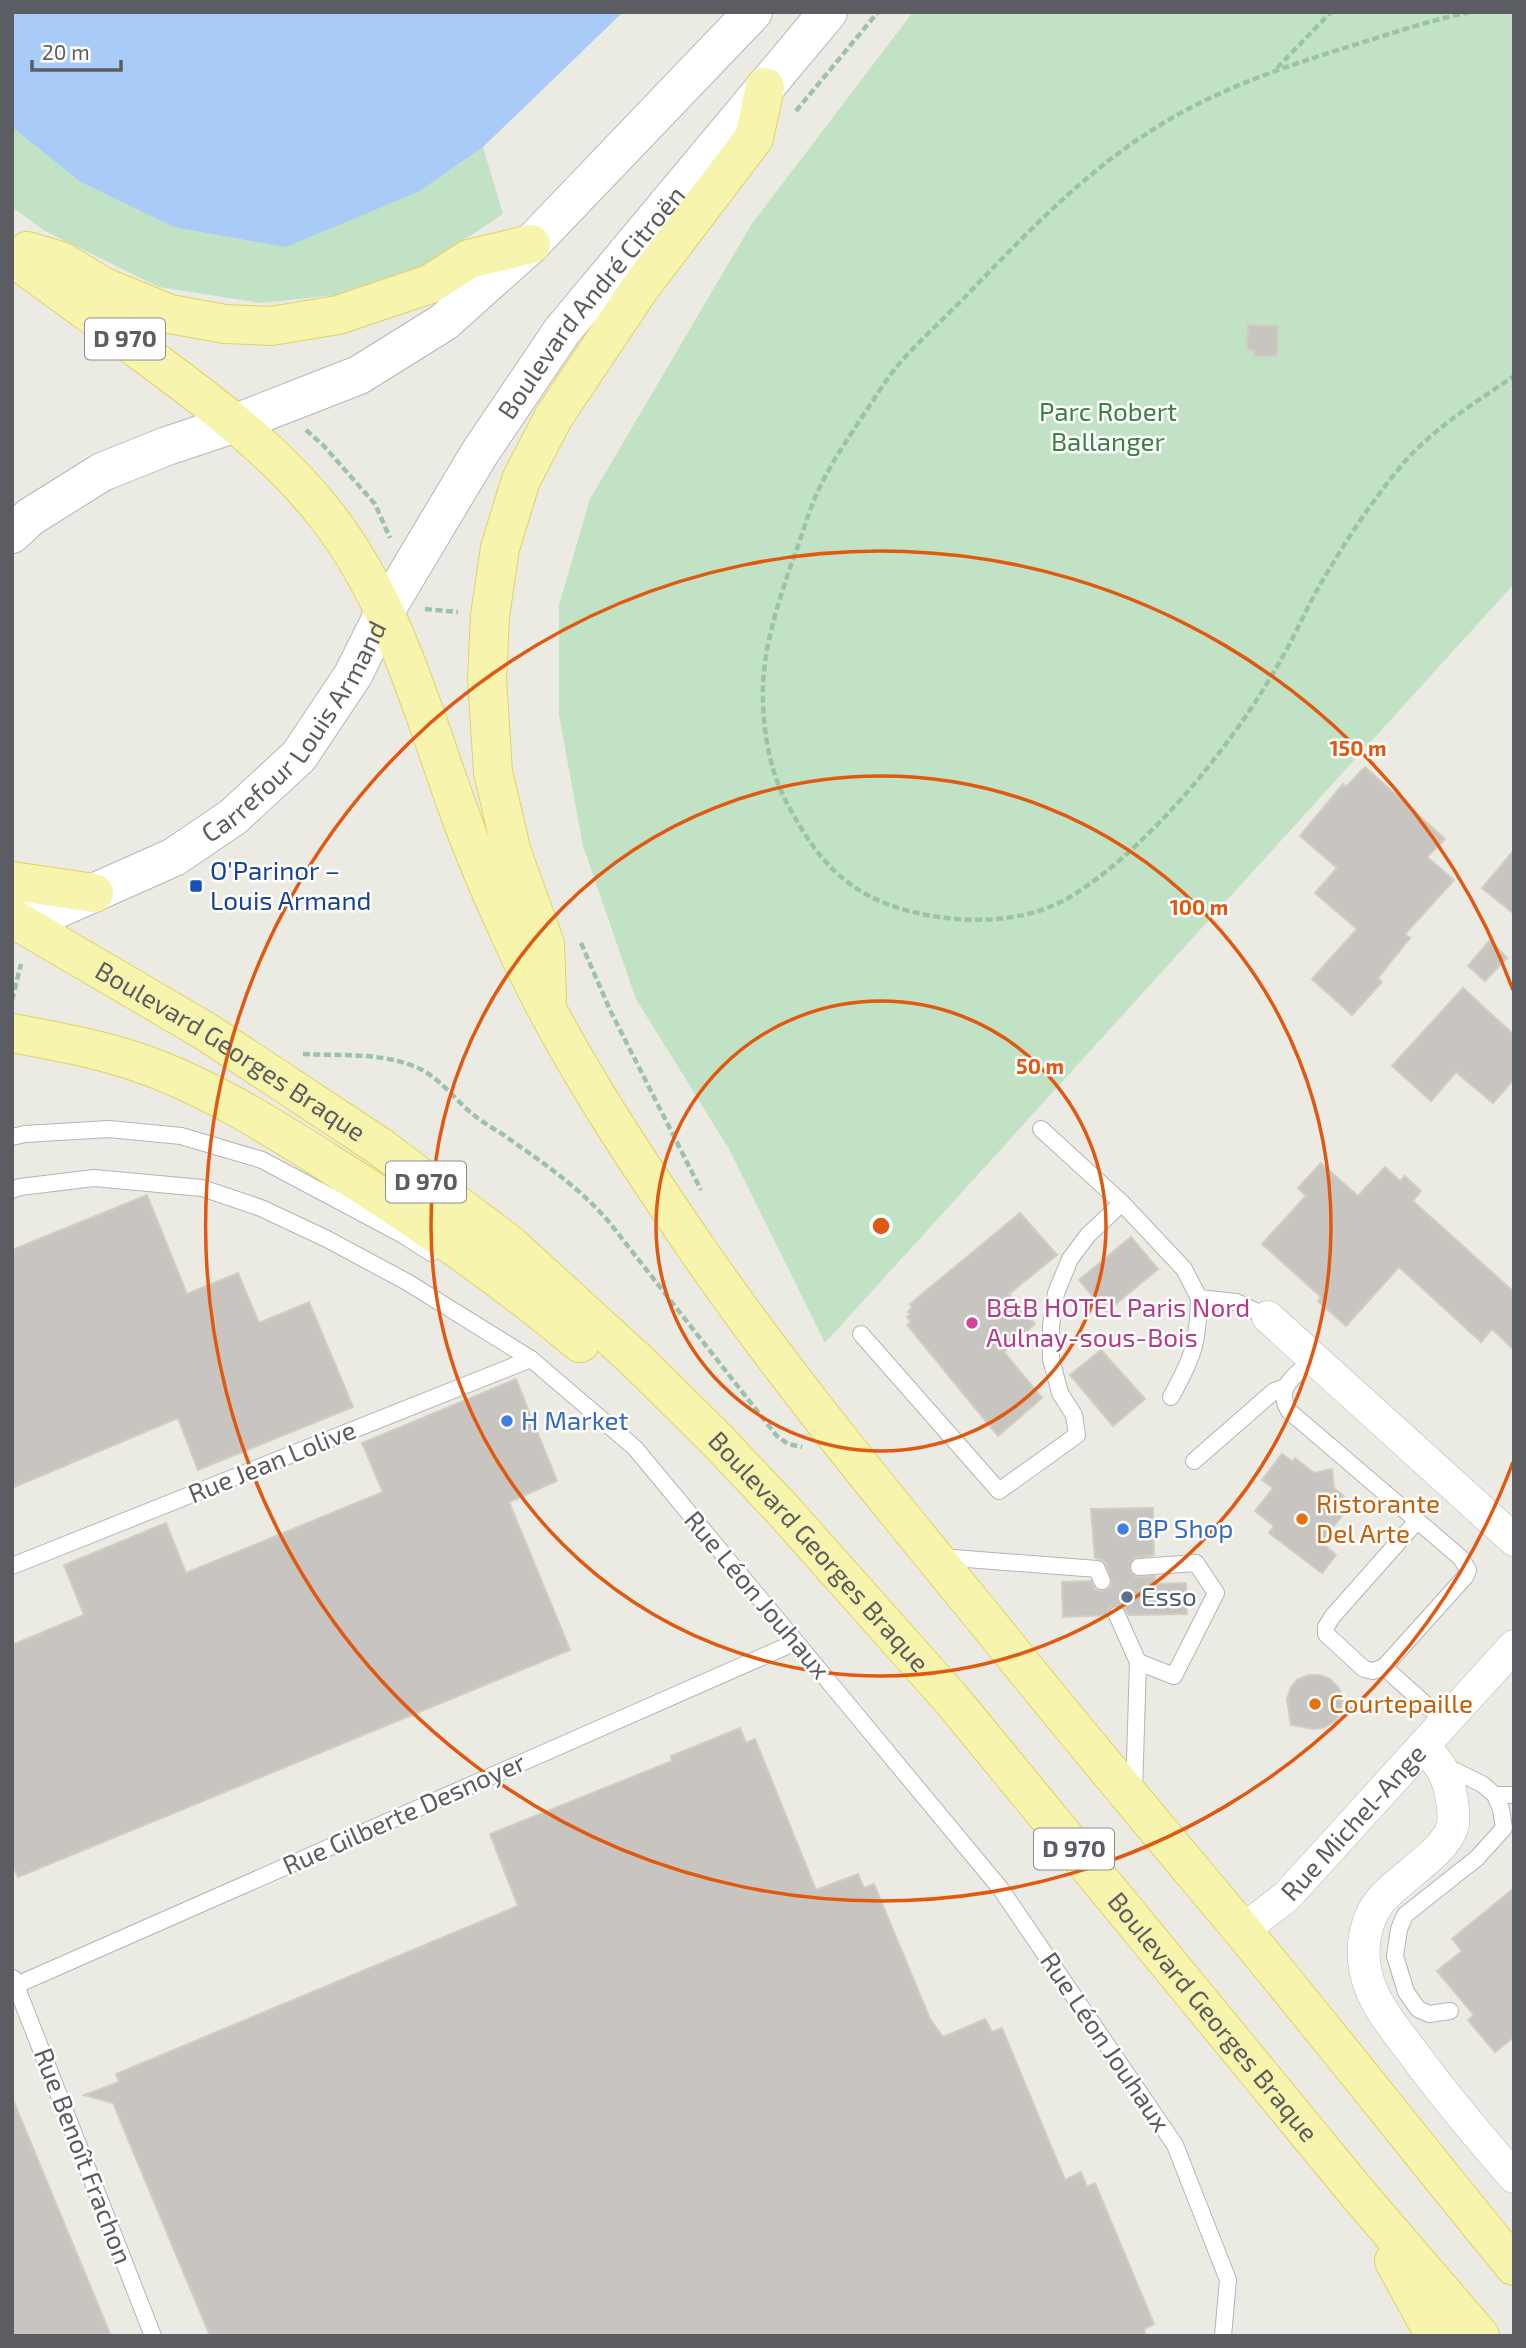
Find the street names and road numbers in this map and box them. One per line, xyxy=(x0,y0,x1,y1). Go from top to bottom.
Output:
street label: Boulevard André Citroën xyxy=(490,179,690,424)
road number: D 970 xyxy=(85,318,165,360)
street label: Carrefour Louis Armand xyxy=(195,615,392,848)
street label: Boulevard Georges Braque xyxy=(91,953,372,1147)
road number: D 970 xyxy=(386,1162,466,1202)
street label: Rue Jean Lolive xyxy=(183,1413,360,1508)
street label: Boulevard Georges Braque xyxy=(703,1424,936,1677)
street label: Rue Léon Jouhaux xyxy=(679,1504,838,1684)
street label: Rue Michel-Ange xyxy=(1274,1737,1431,1906)
street label: Rue Gilberte Desnoyer xyxy=(277,1745,529,1880)
road number: D 970 xyxy=(1034,1828,1114,1870)
street label: Boulevard Georges Braque xyxy=(1102,1885,1325,2147)
street label: Rue Léon Jouhaux xyxy=(1035,1946,1178,2137)
street label: Rue Benoît Frachon xyxy=(29,2043,140,2268)

